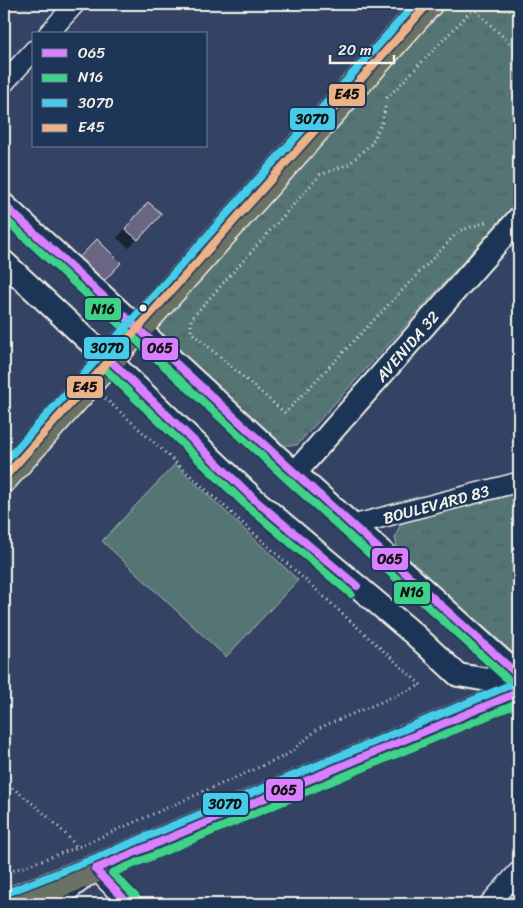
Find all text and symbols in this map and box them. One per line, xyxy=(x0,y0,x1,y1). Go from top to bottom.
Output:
legend xyxy=(32,32,208,148)
scale bar xyxy=(330,32,394,64)
text: 20 m xyxy=(338,37,372,63)
text: O65 xyxy=(78,40,105,66)
text: N16 xyxy=(78,64,103,90)
text: E45 xyxy=(334,82,360,107)
line badge: E45 xyxy=(328,83,366,107)
text: 307D xyxy=(78,90,113,116)
line badge: 307D xyxy=(289,107,336,131)
text: 307D xyxy=(295,107,329,132)
text: E45 xyxy=(78,114,105,140)
line badge: N16 xyxy=(84,297,122,321)
text: N16 xyxy=(90,297,115,322)
unlabelled marker xyxy=(138,303,148,313)
street label: AVENIDA 32 xyxy=(367,304,447,390)
line badge: 307D xyxy=(83,336,130,360)
text: 307D xyxy=(90,336,124,361)
text: O65 xyxy=(146,336,173,361)
line badge: O65 xyxy=(141,337,179,361)
line badge: E45 xyxy=(66,375,104,399)
text: E45 xyxy=(72,375,98,400)
street label: BOULEVARD 83 xyxy=(380,476,493,533)
line badge: O65 xyxy=(371,547,409,571)
text: O65 xyxy=(376,547,403,572)
text: N16 xyxy=(399,580,424,605)
line badge: N16 xyxy=(393,581,431,605)
line badge: O65 xyxy=(265,778,304,802)
text: O65 xyxy=(270,778,297,803)
line badge: 307D xyxy=(202,792,249,816)
text: 307D xyxy=(208,792,242,817)

